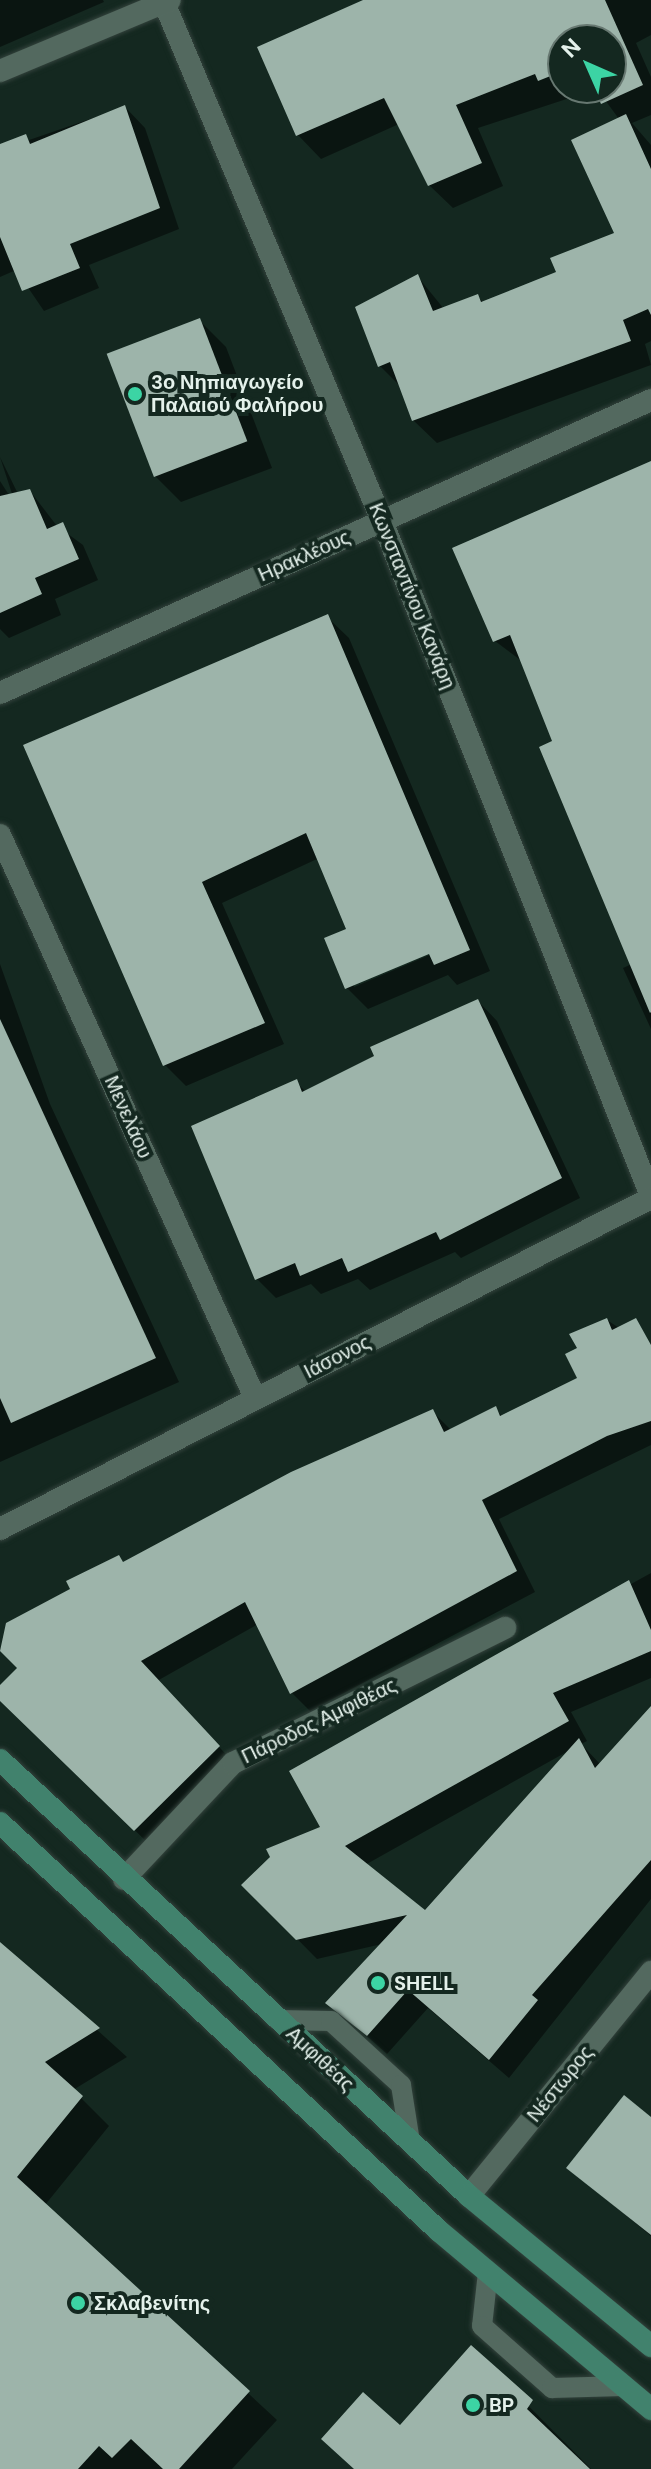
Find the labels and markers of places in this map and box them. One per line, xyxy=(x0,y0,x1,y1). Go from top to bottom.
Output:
place label: 3ο Νηπιαγωγείο Παλαιού Φαλήρου xyxy=(151,370,323,417)
marker: 3ο Νηπιαγωγείο Παλαιού Φαλήρου xyxy=(126,385,144,403)
place label: SHELL xyxy=(394,1971,454,1995)
marker: SHELL xyxy=(369,1974,387,1992)
place label: Σκλαβενίτης xyxy=(94,2291,210,2315)
marker: Σκλαβενίτης xyxy=(69,2294,87,2312)
place label: BP xyxy=(489,2393,514,2417)
marker: BP xyxy=(464,2396,482,2414)

